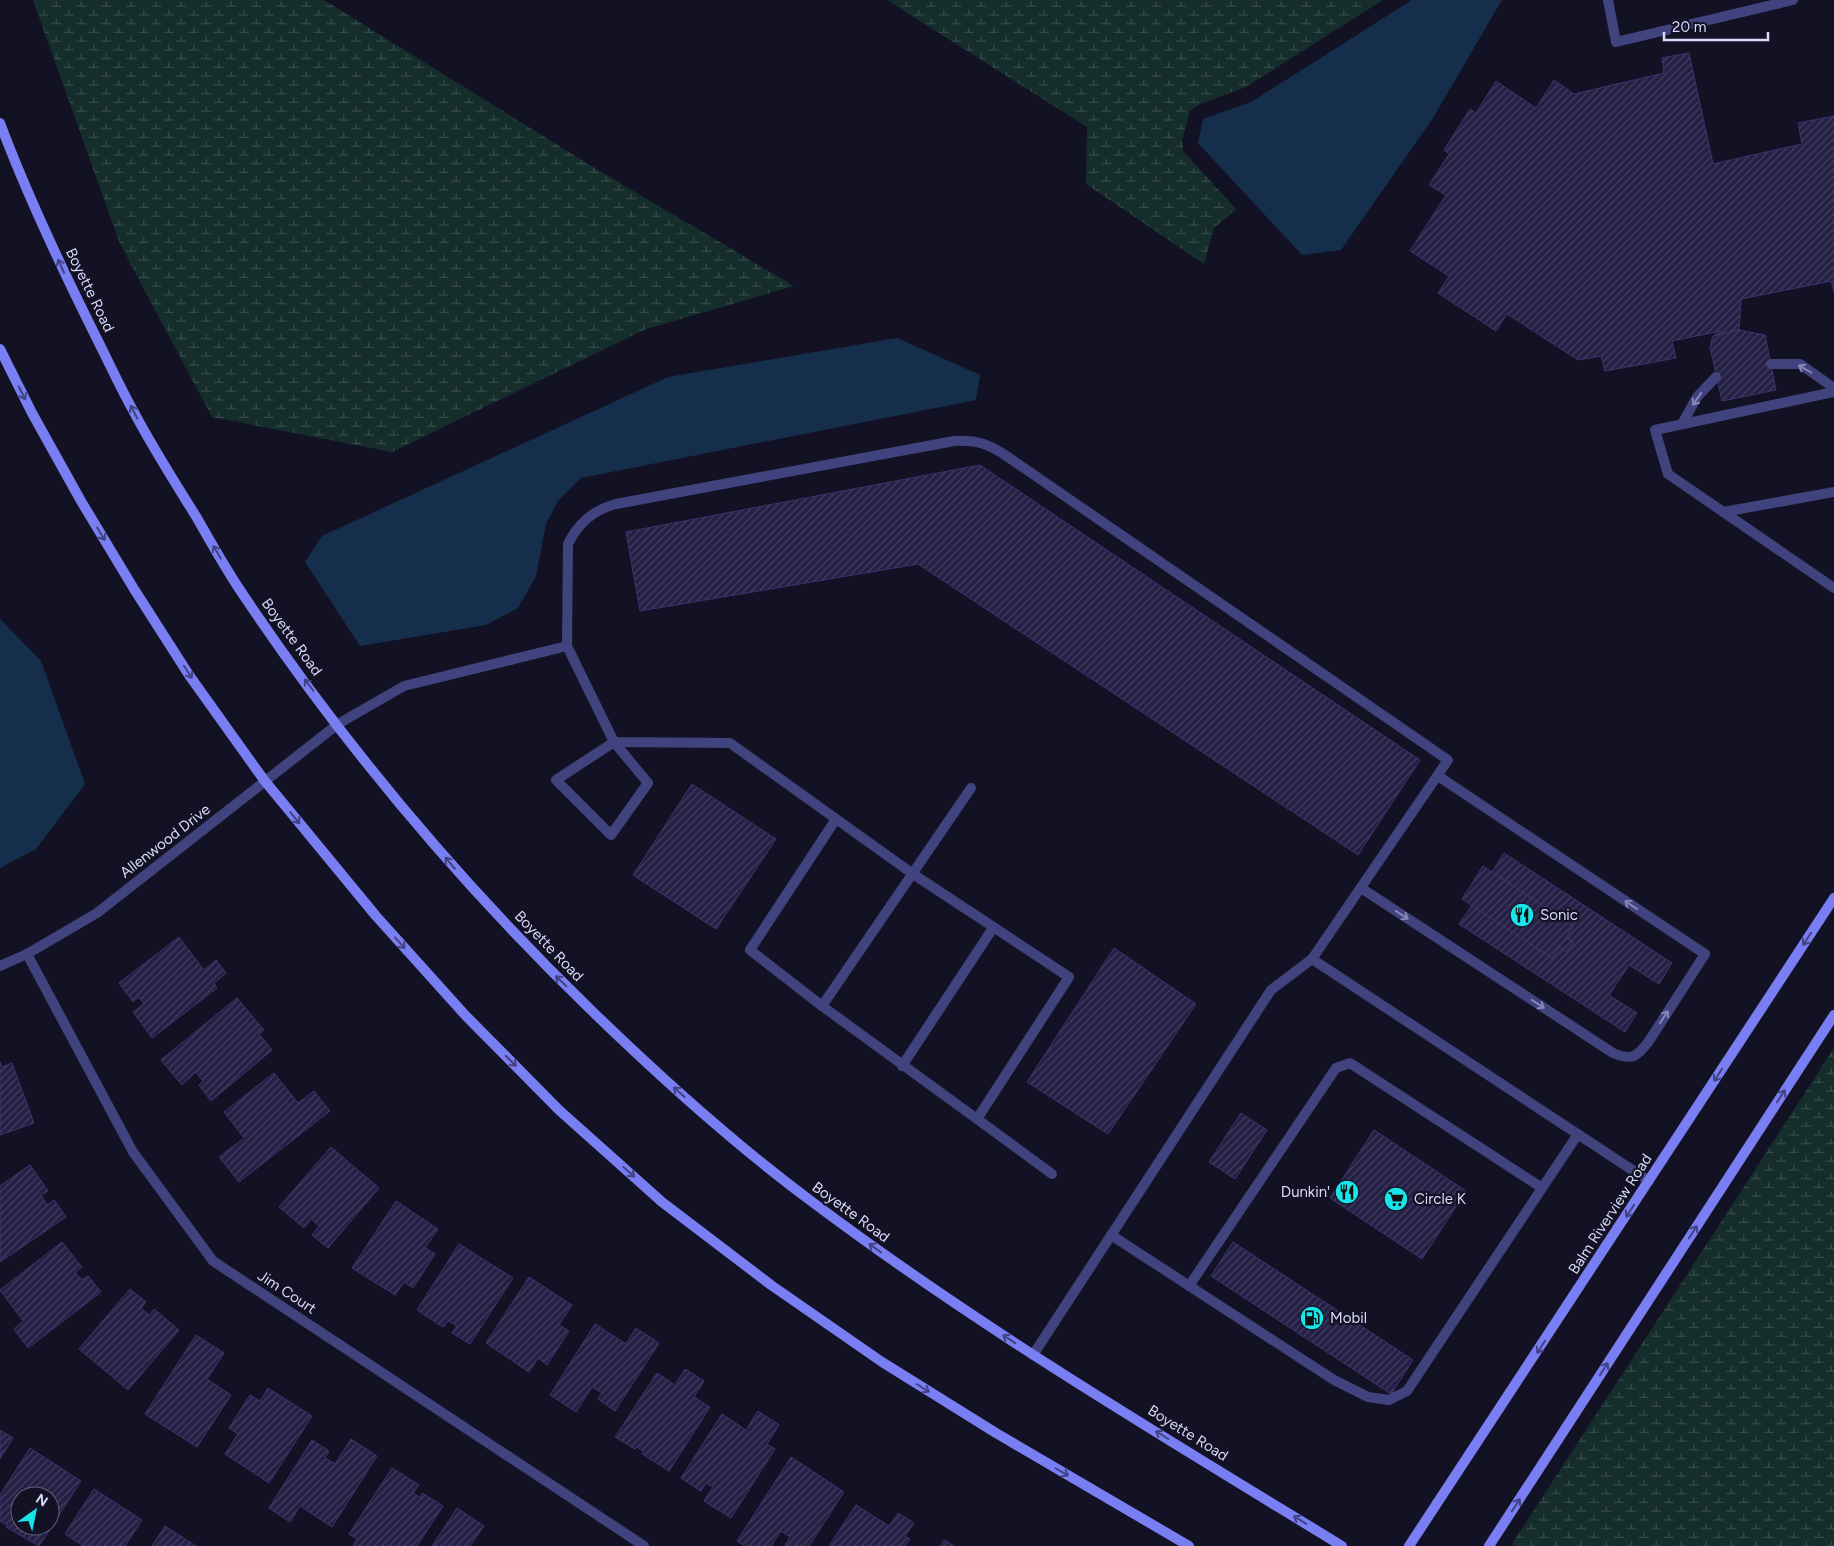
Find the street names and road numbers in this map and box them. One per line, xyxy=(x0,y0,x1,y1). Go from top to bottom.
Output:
street label: Boyette Road xyxy=(62,245,118,335)
street label: Boyette Road xyxy=(258,595,326,679)
street label: Allenwood Drive xyxy=(116,800,214,882)
street label: Boyette Road xyxy=(511,907,587,985)
street label: Balm Riverview Road xyxy=(1564,1151,1656,1277)
street label: Boyette Road xyxy=(809,1178,893,1246)
street label: Jim Court xyxy=(254,1266,320,1318)
street label: Boyette Road xyxy=(1145,1401,1231,1465)

